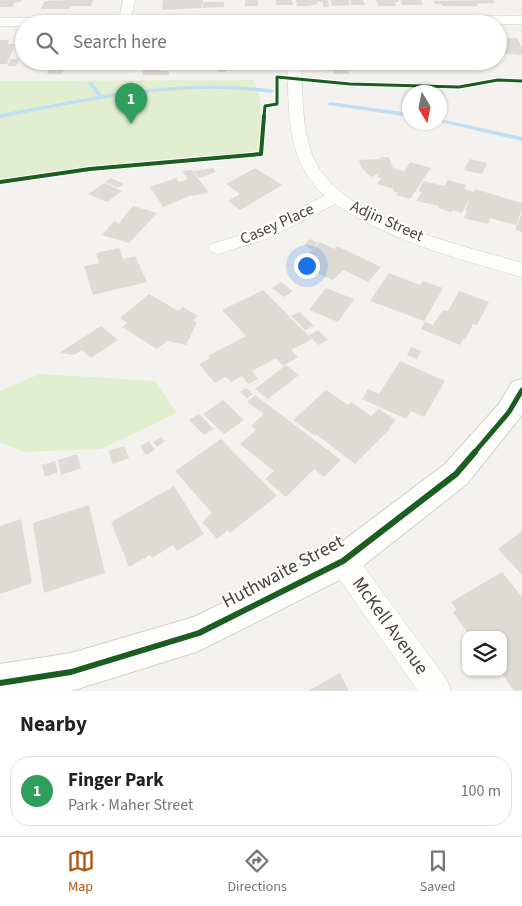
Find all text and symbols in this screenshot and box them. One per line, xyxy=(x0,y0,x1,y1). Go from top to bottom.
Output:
search box xyxy=(15,15,507,70)
icon: search xyxy=(33,29,61,57)
text: Search here xyxy=(73,29,167,56)
pin: 1 xyxy=(115,83,147,124)
north arrow xyxy=(402,85,447,130)
street label: Adjin Street xyxy=(347,195,427,247)
street label: Casey Place xyxy=(237,198,317,250)
your location xyxy=(294,253,320,279)
street label: Huthwaite Street xyxy=(217,528,349,615)
street label: McKell Avenue xyxy=(345,572,435,680)
map controls xyxy=(462,631,507,676)
button: layers xyxy=(462,631,507,676)
text: Nearby xyxy=(20,709,87,739)
text: Finger Park xyxy=(68,767,164,794)
text: 1 xyxy=(33,780,41,802)
text: 100 m xyxy=(461,780,501,802)
text: Park · Maher Street xyxy=(68,794,193,816)
tab: Map xyxy=(67,847,95,897)
tab: Directions xyxy=(228,847,287,897)
tab: Saved xyxy=(420,847,455,897)

